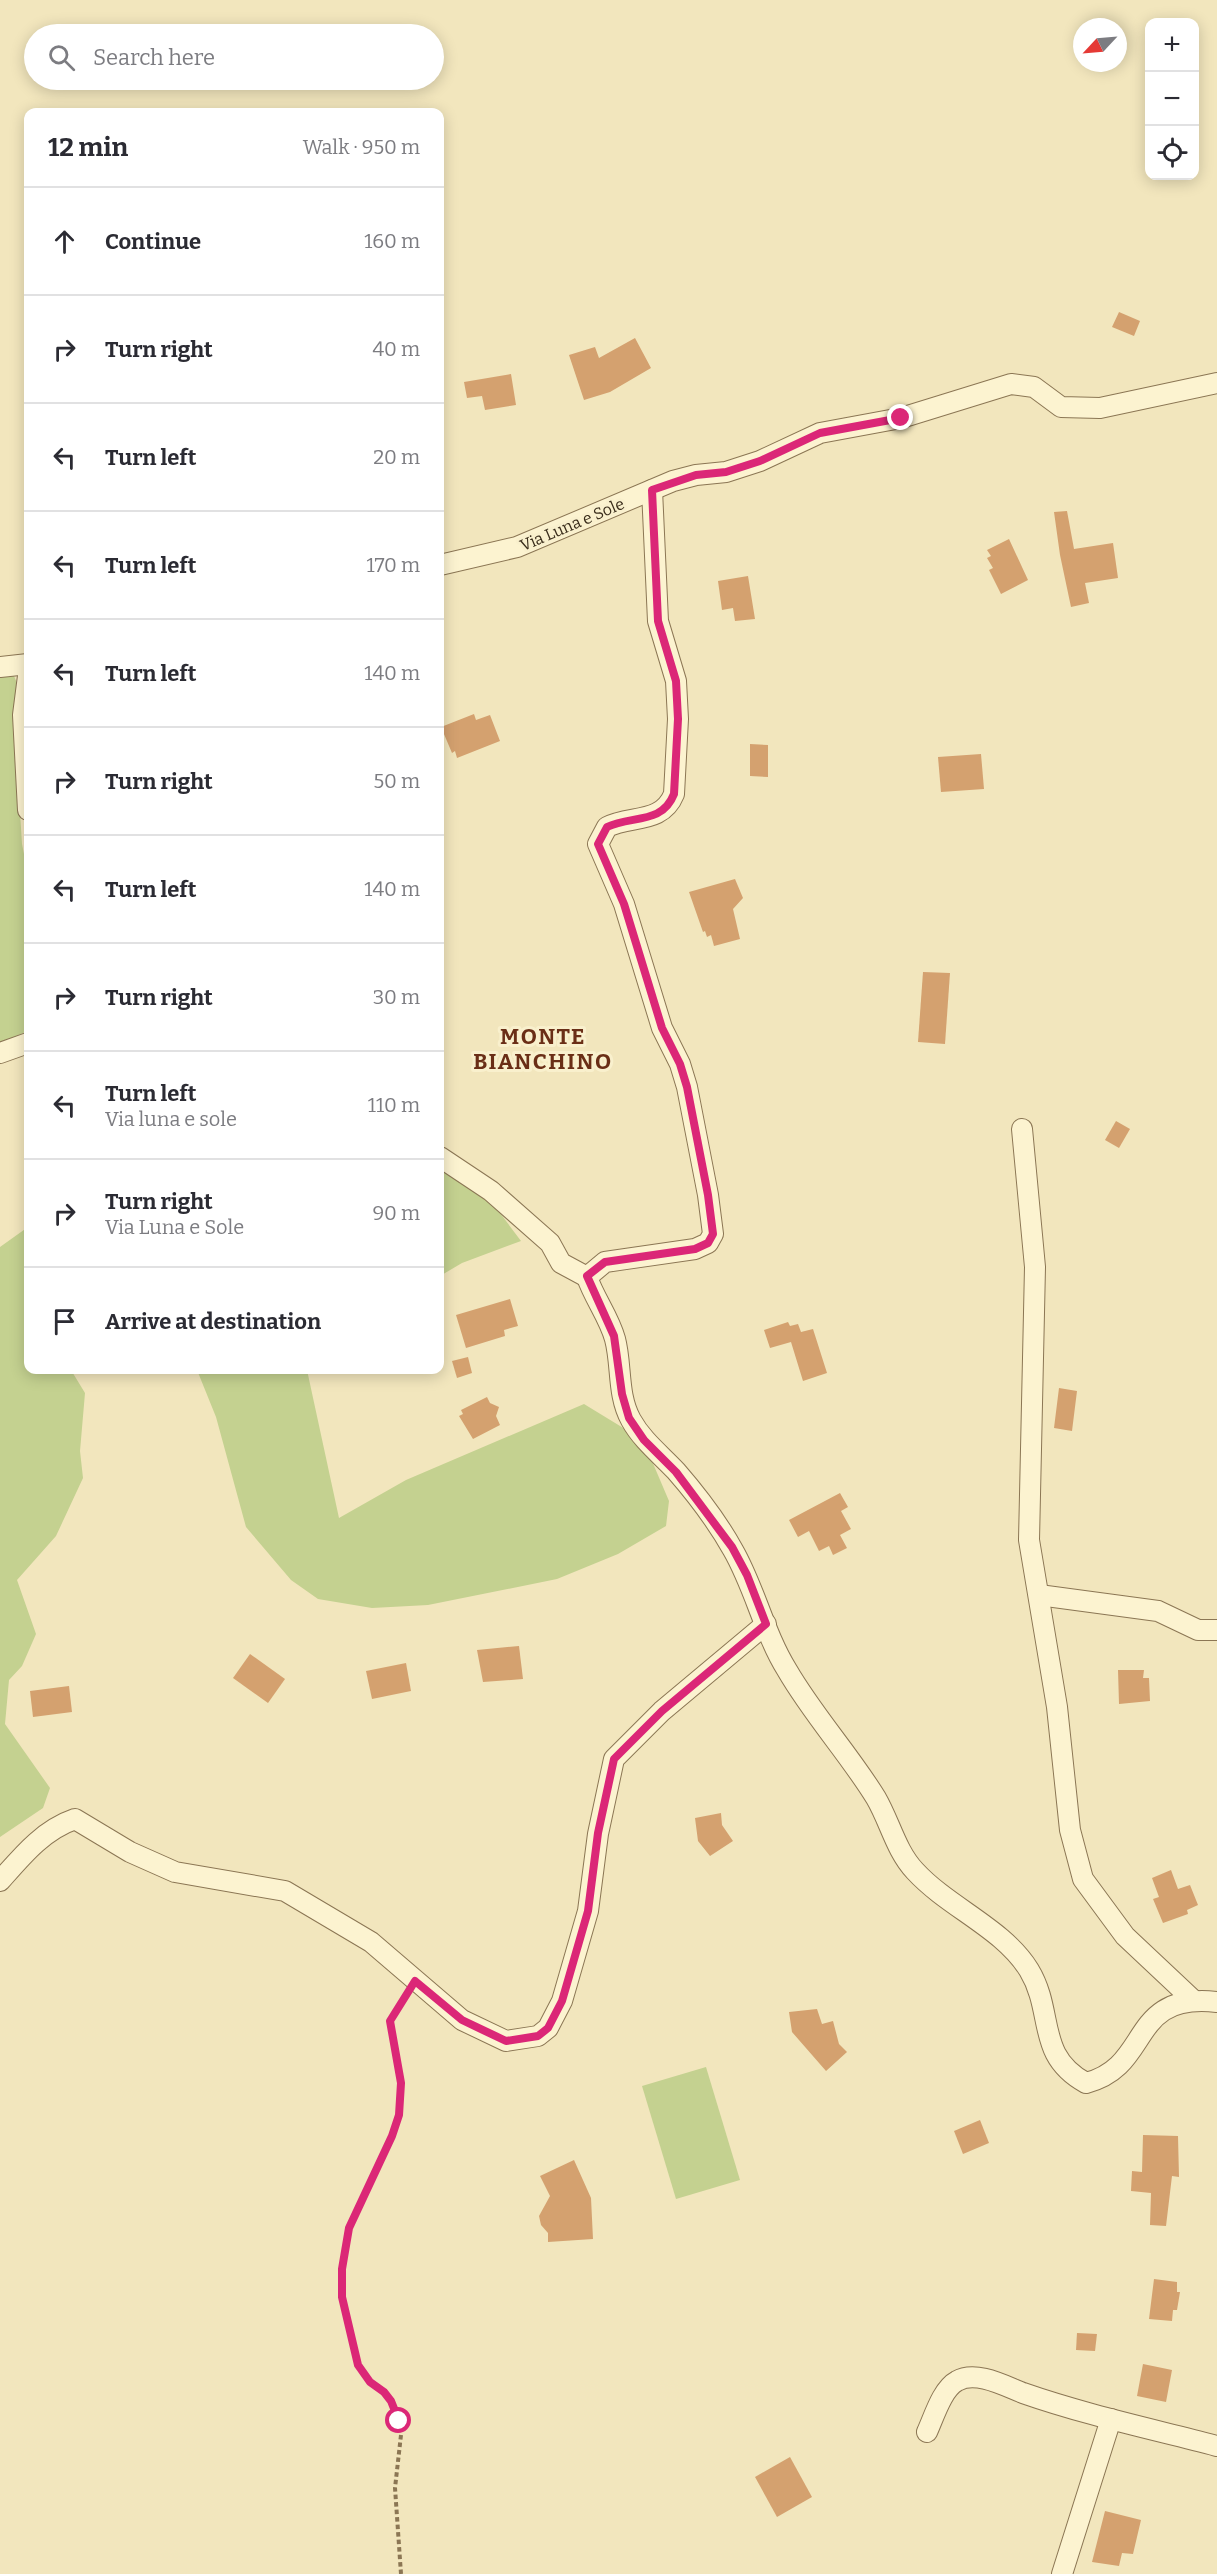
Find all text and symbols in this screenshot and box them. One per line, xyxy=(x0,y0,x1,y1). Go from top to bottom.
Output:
north arrow xyxy=(1073,18,1127,72)
map controls xyxy=(1145,18,1199,180)
button: + xyxy=(1145,18,1199,72)
search box xyxy=(24,24,444,90)
icon: search xyxy=(45,41,78,74)
text: Search here xyxy=(93,44,215,71)
button: − xyxy=(1145,72,1199,126)
button: locate xyxy=(1145,126,1199,180)
text: 12 min xyxy=(48,132,128,163)
text: Walk · 950 m xyxy=(303,135,420,159)
icon: ahead xyxy=(48,225,81,258)
text: Continue xyxy=(105,228,201,255)
text: 160 m xyxy=(364,229,420,253)
icon: right xyxy=(48,333,81,366)
text: Turn right xyxy=(105,336,213,363)
text: 40 m xyxy=(372,337,420,361)
route end xyxy=(887,404,913,430)
icon: left xyxy=(48,441,81,474)
text: Turn left xyxy=(105,444,197,471)
text: 20 m xyxy=(373,445,420,469)
street label: Via Luna e Sole xyxy=(517,494,627,555)
icon: left xyxy=(48,549,81,582)
text: Turn left xyxy=(105,552,197,579)
text: 170 m xyxy=(367,553,420,577)
icon: left xyxy=(48,657,81,690)
text: Turn left xyxy=(105,660,197,687)
text: 140 m xyxy=(364,661,420,685)
icon: right xyxy=(48,765,81,798)
text: Turn right xyxy=(105,768,213,795)
text: 50 m xyxy=(373,769,420,793)
icon: left xyxy=(48,873,81,906)
text: Turn left xyxy=(105,876,197,903)
text: 140 m xyxy=(364,877,420,901)
icon: right xyxy=(48,981,81,1014)
text: Turn right xyxy=(105,984,213,1011)
text: 30 m xyxy=(373,985,420,1009)
district label: MONTE BIANCHINO xyxy=(473,1023,613,1075)
text: Turn left xyxy=(105,1080,197,1107)
icon: left xyxy=(48,1089,81,1122)
text: 110 m xyxy=(368,1093,420,1117)
text: Via luna e sole xyxy=(105,1107,237,1131)
text: Turn right xyxy=(105,1188,213,1215)
icon: right xyxy=(48,1197,81,1230)
text: 90 m xyxy=(372,1201,420,1225)
text: Via Luna e Sole xyxy=(105,1215,244,1239)
icon: arrive xyxy=(48,1305,81,1338)
text: Arrive at destination xyxy=(105,1308,321,1335)
route start xyxy=(385,2407,411,2433)

